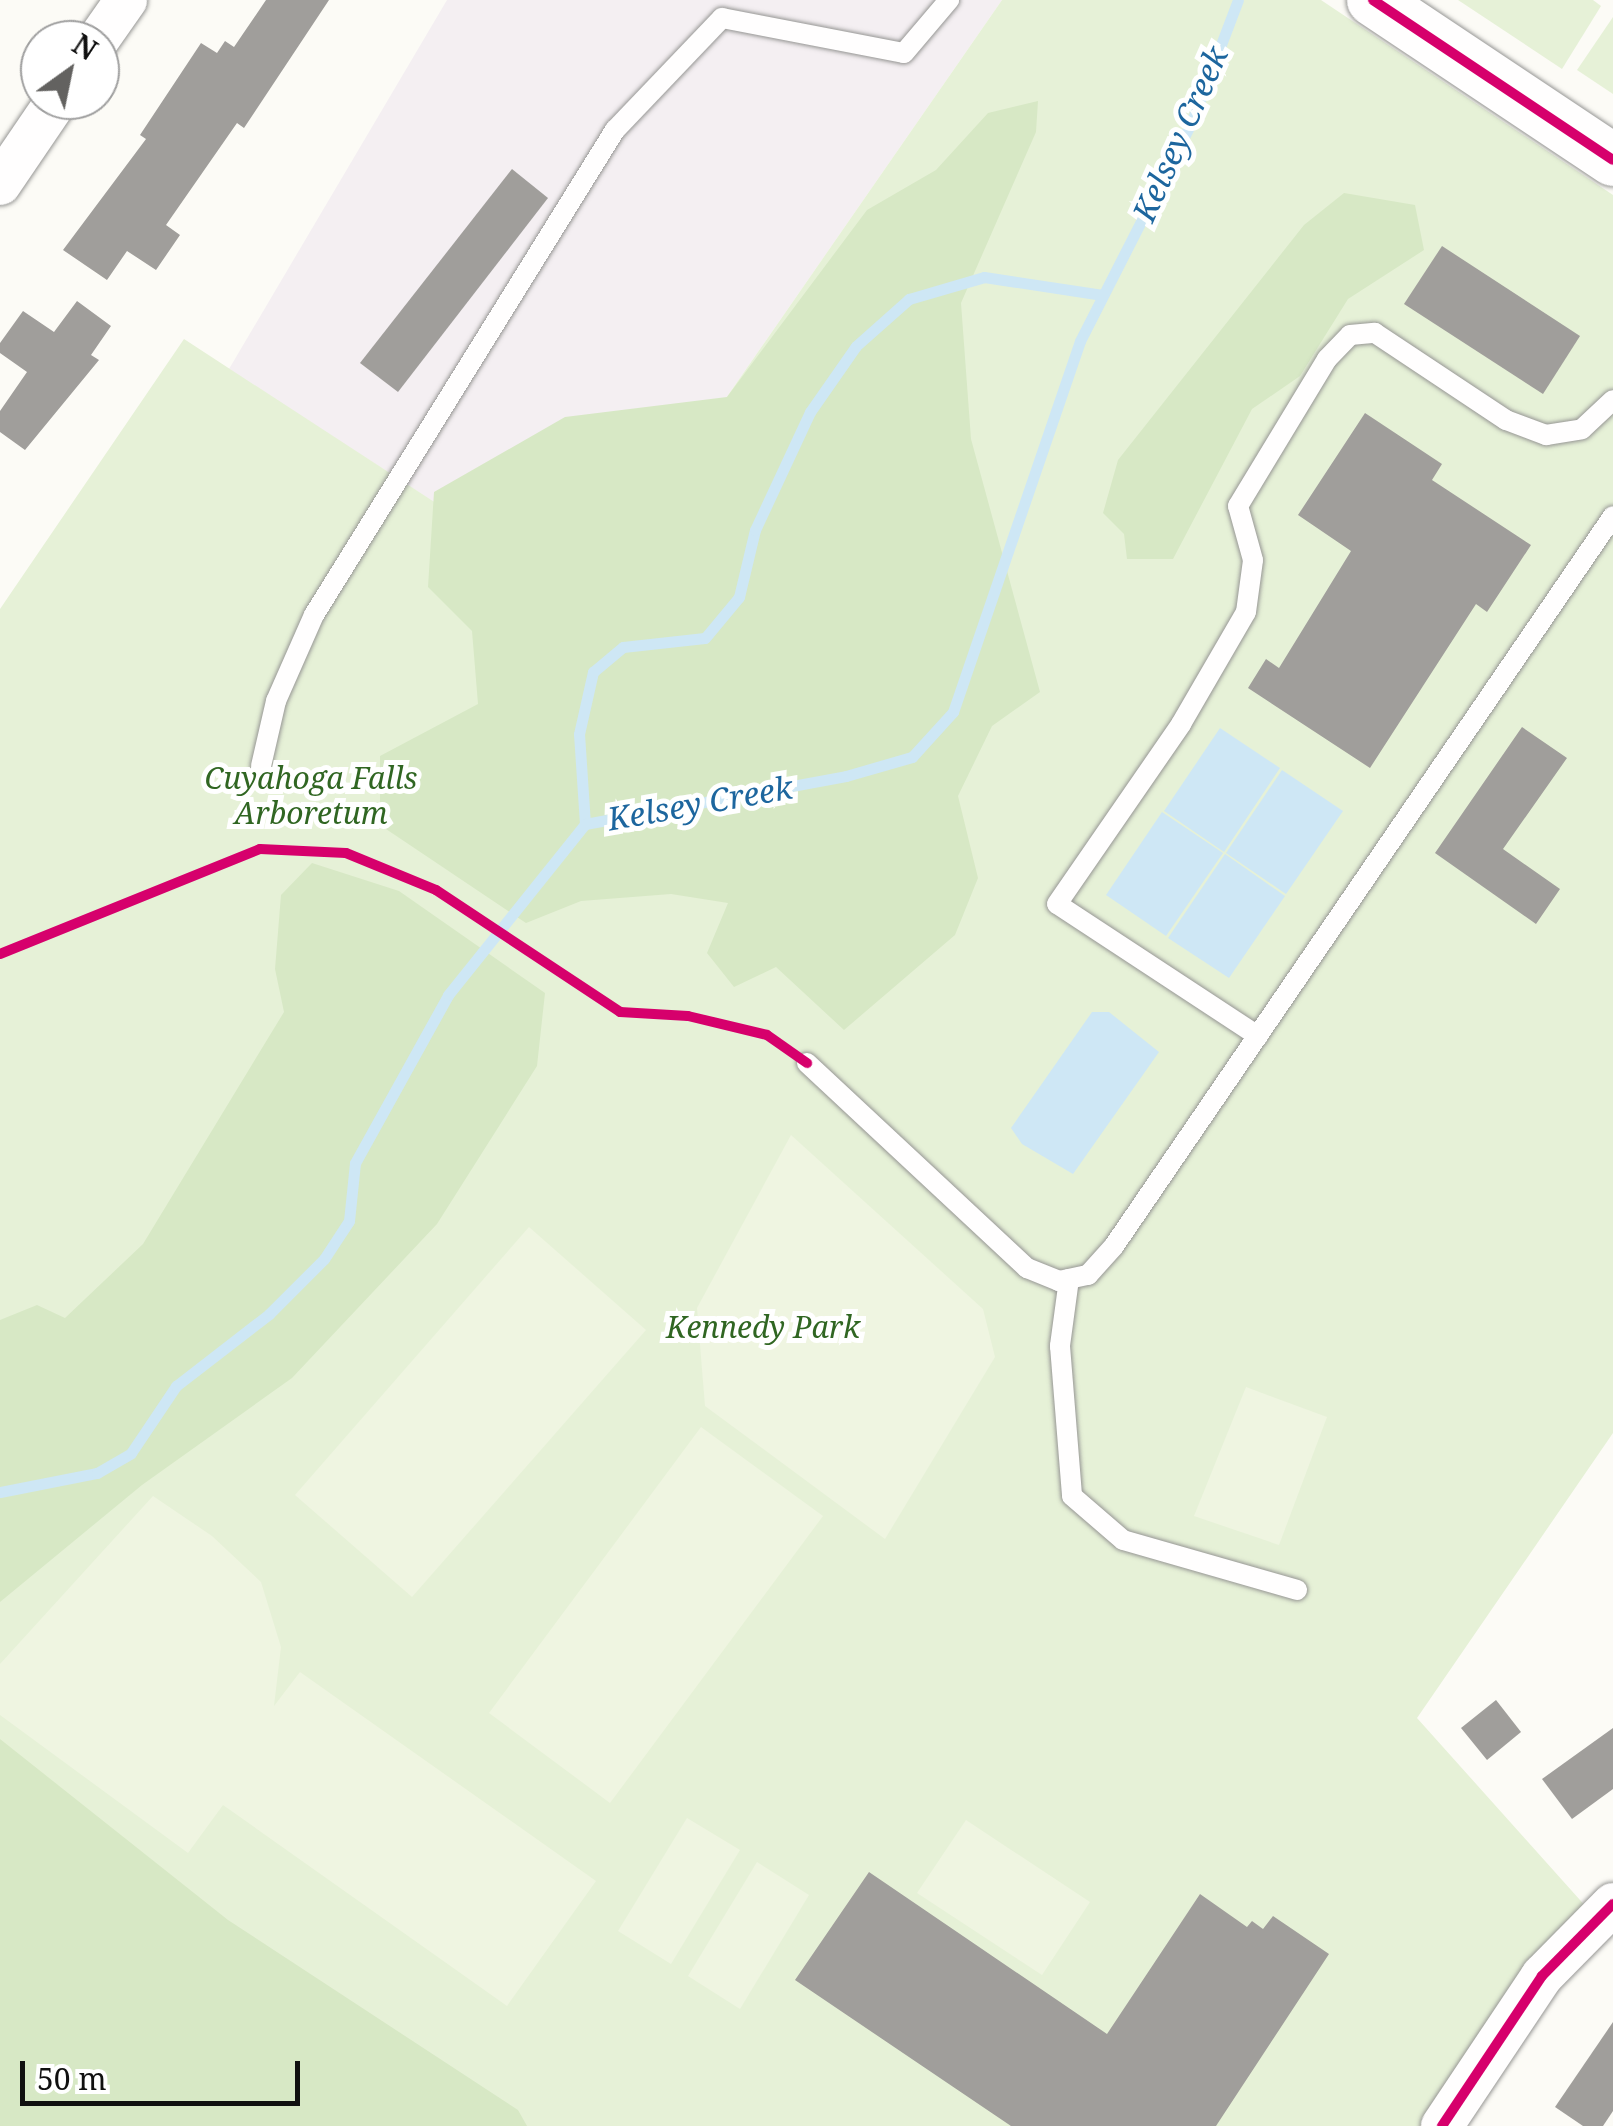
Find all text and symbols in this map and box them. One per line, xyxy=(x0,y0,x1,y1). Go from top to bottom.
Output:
north arrow xyxy=(20,20,120,120)
text: N xyxy=(66,25,105,68)
water label: Kelsey Creek xyxy=(1124,41,1236,227)
park label: Cuyahoga Falls Arboretum xyxy=(204,760,418,830)
water label: Kelsey Creek xyxy=(604,768,796,838)
park label: Kennedy Park xyxy=(666,1309,860,1345)
scale bar xyxy=(25,2041,305,2103)
text: 50 m xyxy=(37,2058,107,2099)

